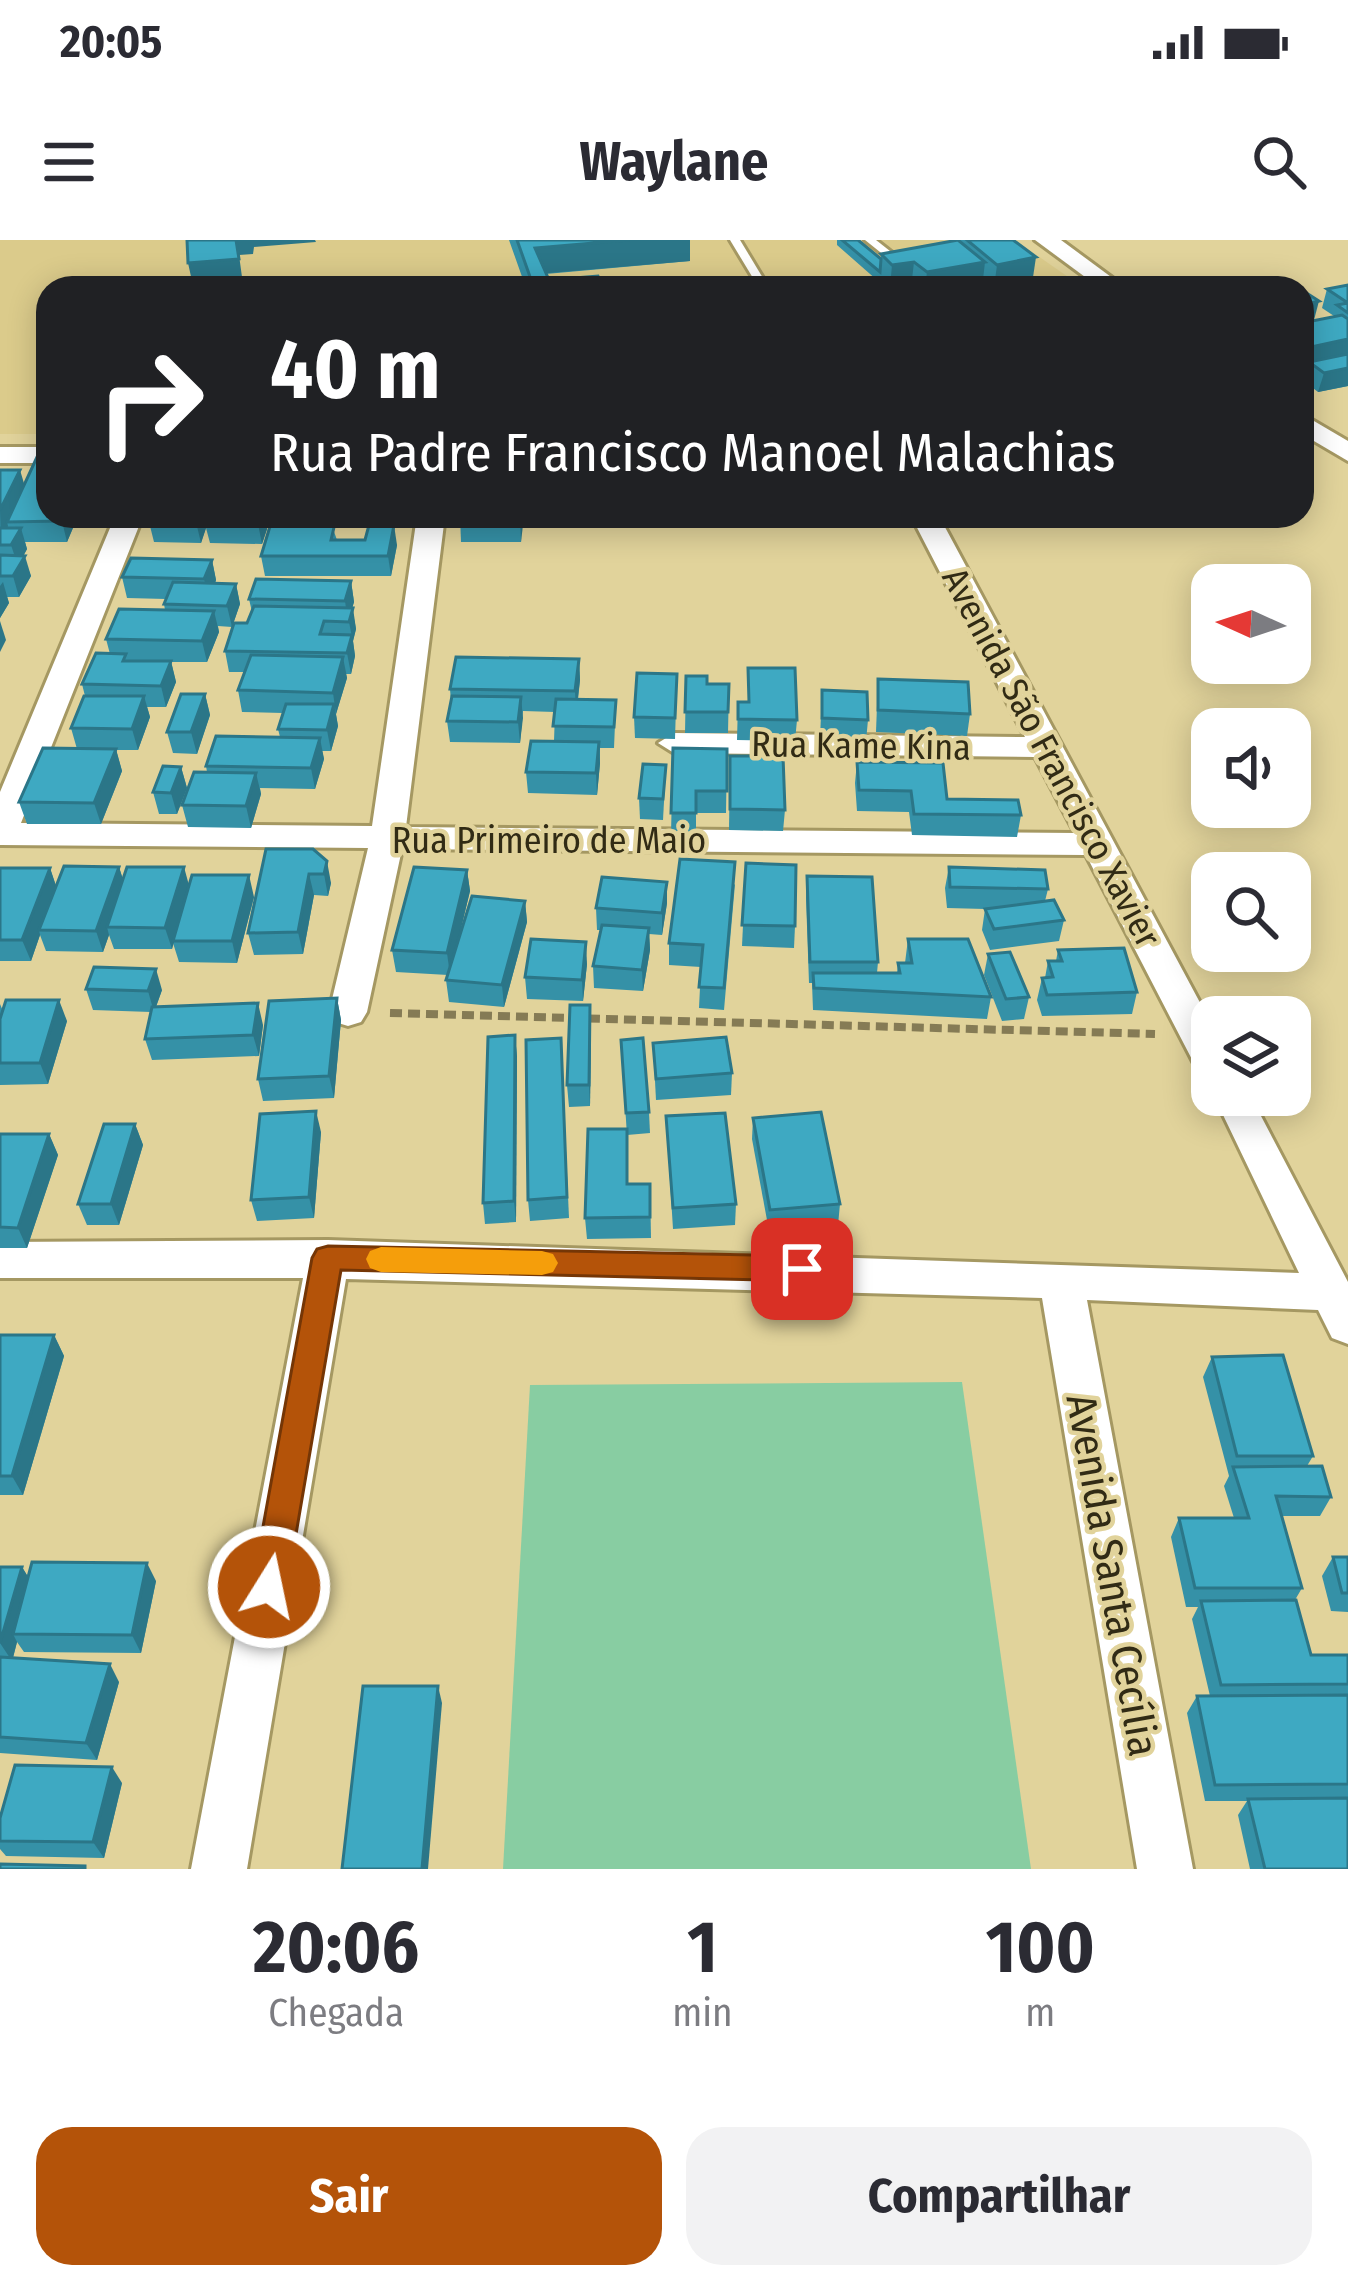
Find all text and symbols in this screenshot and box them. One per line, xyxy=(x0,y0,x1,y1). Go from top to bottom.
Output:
text: 20:05 xyxy=(60,15,162,69)
icon: menu xyxy=(36,129,102,195)
icon: search xyxy=(1246,129,1312,195)
text: Waylane xyxy=(580,130,768,194)
text: 40 m xyxy=(270,319,441,420)
icon: right xyxy=(72,324,228,480)
text: Rua Padre Francisco Manoel Malachias xyxy=(270,421,1116,485)
street label: Avenida São Francisco Xavier xyxy=(932,560,1170,955)
north arrow xyxy=(1191,564,1311,684)
map controls xyxy=(1191,564,1311,1116)
button: sound xyxy=(1191,708,1311,828)
street label: Rua Kame Kina xyxy=(751,722,971,770)
street label: Rua Primeiro de Maio xyxy=(392,819,706,863)
button: search xyxy=(1191,852,1311,972)
button: layers xyxy=(1191,996,1311,1116)
pin xyxy=(751,1218,853,1320)
icon: arrive xyxy=(769,1236,835,1302)
street label: Avenida Santa Cecília xyxy=(1056,1390,1168,1760)
position arrow xyxy=(206,1524,332,1650)
text: 20:06 xyxy=(253,1905,419,1991)
text: 1 xyxy=(687,1905,718,1991)
text: 100 xyxy=(986,1905,1095,1991)
text: Chegada xyxy=(268,1990,404,2036)
text: min xyxy=(672,1990,733,2036)
text: m xyxy=(1025,1990,1055,2036)
button: Sair xyxy=(36,2127,662,2265)
button: Compartilhar xyxy=(686,2127,1312,2265)

